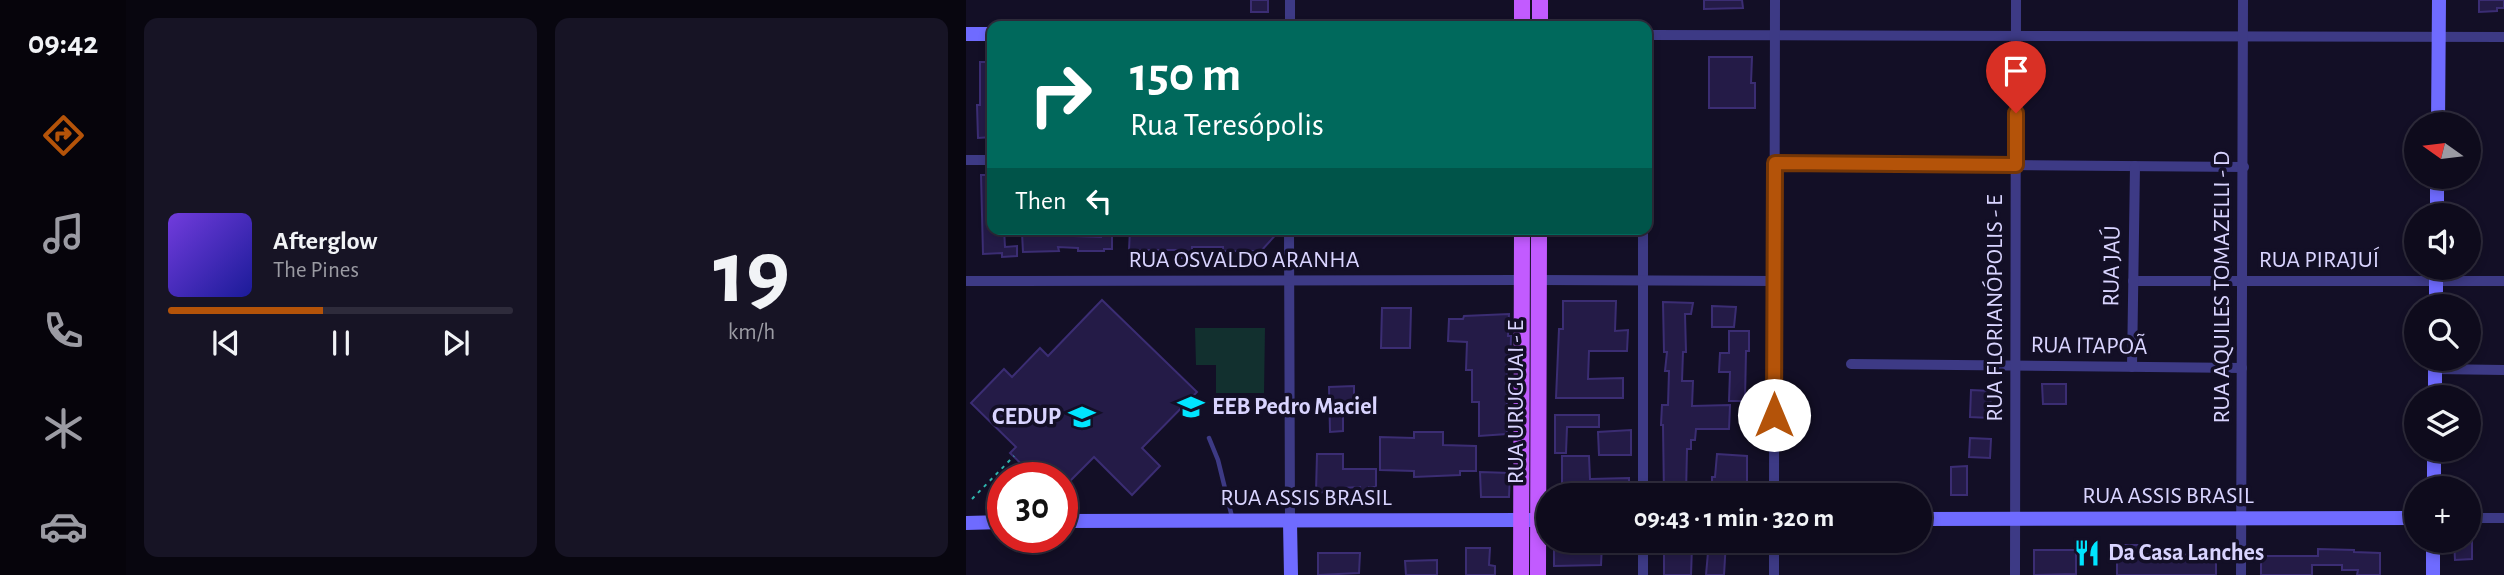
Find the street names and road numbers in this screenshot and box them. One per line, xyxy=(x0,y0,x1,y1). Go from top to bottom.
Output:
street label: RUA AQUILES TOMAZELLI - D xyxy=(2210,151,2234,423)
street label: RUA FLORIANÓPOLIS - E xyxy=(1981,194,2007,422)
street label: RUA JAÚ xyxy=(2097,225,2125,307)
street label: RUA PIRAJUÍ xyxy=(2259,246,2380,272)
street label: RUA OSVALDO ARANHA xyxy=(1128,248,1360,272)
street label: RUA URUGUAI - E xyxy=(1504,319,1528,484)
street label: RUA ITAPOÃ xyxy=(2030,331,2148,359)
street label: RUA ASSIS BRASIL xyxy=(2082,484,2254,508)
street label: RUA ASSIS BRASIL xyxy=(1220,486,1392,510)

